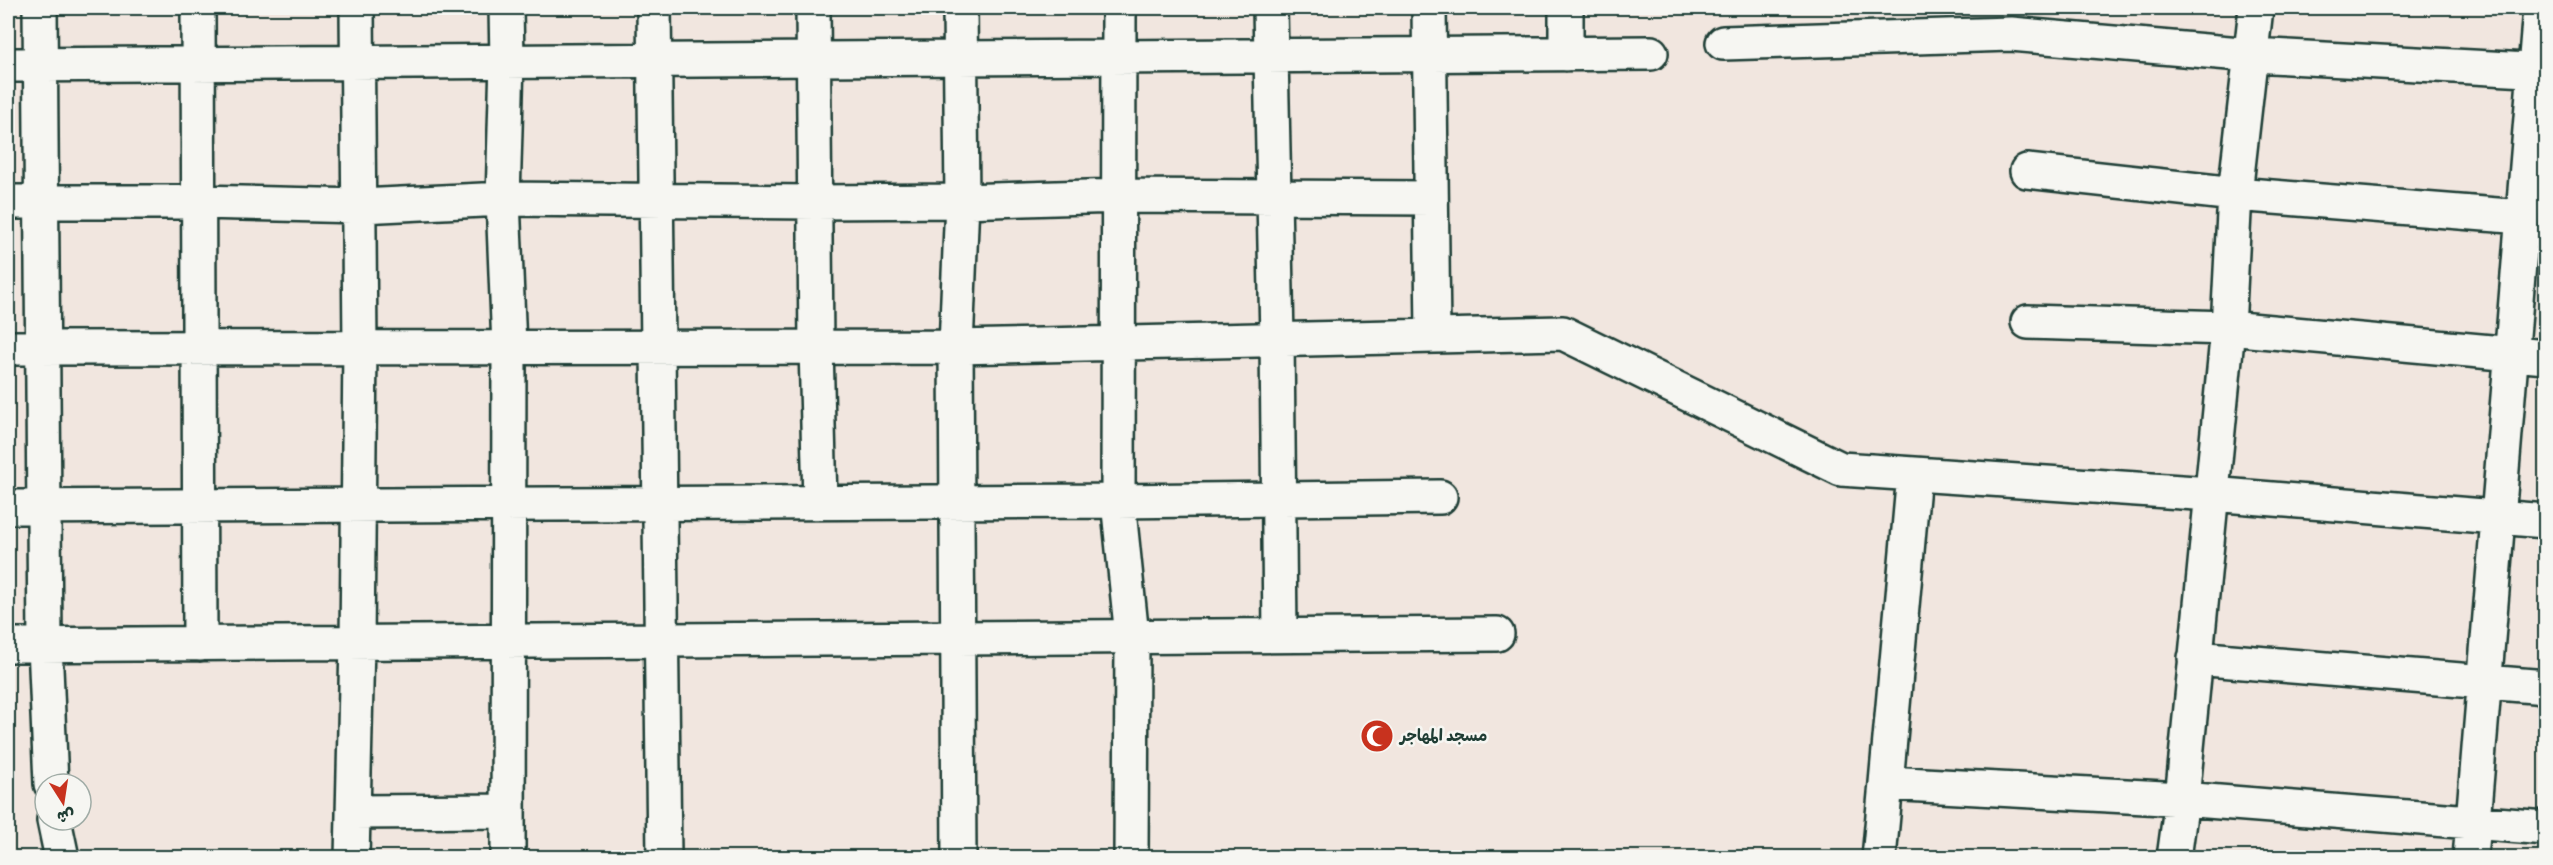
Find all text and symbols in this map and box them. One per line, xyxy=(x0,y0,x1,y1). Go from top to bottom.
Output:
mosque icon: مسجد المهاجر xyxy=(1359,718,1395,754)
place label: مسجد المهاجر xyxy=(1398,726,1487,746)
north arrow xyxy=(33,772,93,832)
text: ش xyxy=(55,804,77,827)

